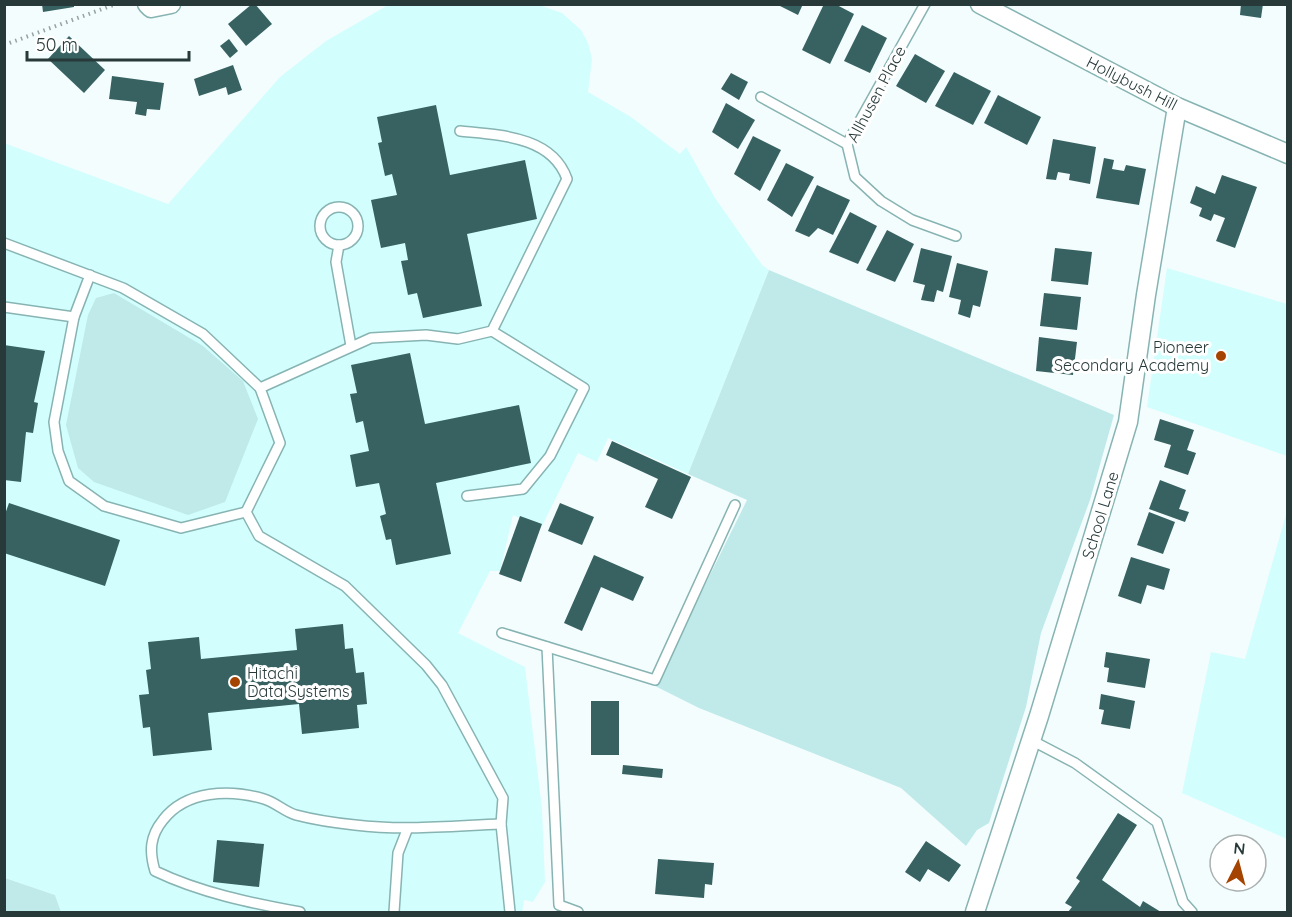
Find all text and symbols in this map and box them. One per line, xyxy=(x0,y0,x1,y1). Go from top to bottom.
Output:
scale bar xyxy=(27,24,189,62)
text: 50 m xyxy=(36,33,78,56)
street label: Allhusen Place xyxy=(842,42,910,146)
street label: Hollybush Hill xyxy=(1083,52,1181,114)
place label: Pioneer Secondary Academy xyxy=(1054,337,1209,375)
marker: Pioneer Secondary Academy xyxy=(1214,349,1228,363)
street label: School Lane xyxy=(1077,469,1123,561)
place label: Hitachi Data Systems xyxy=(247,663,350,701)
marker: Hitachi Data Systems xyxy=(228,675,242,689)
north arrow xyxy=(1208,833,1268,893)
text: N xyxy=(1233,838,1246,859)

